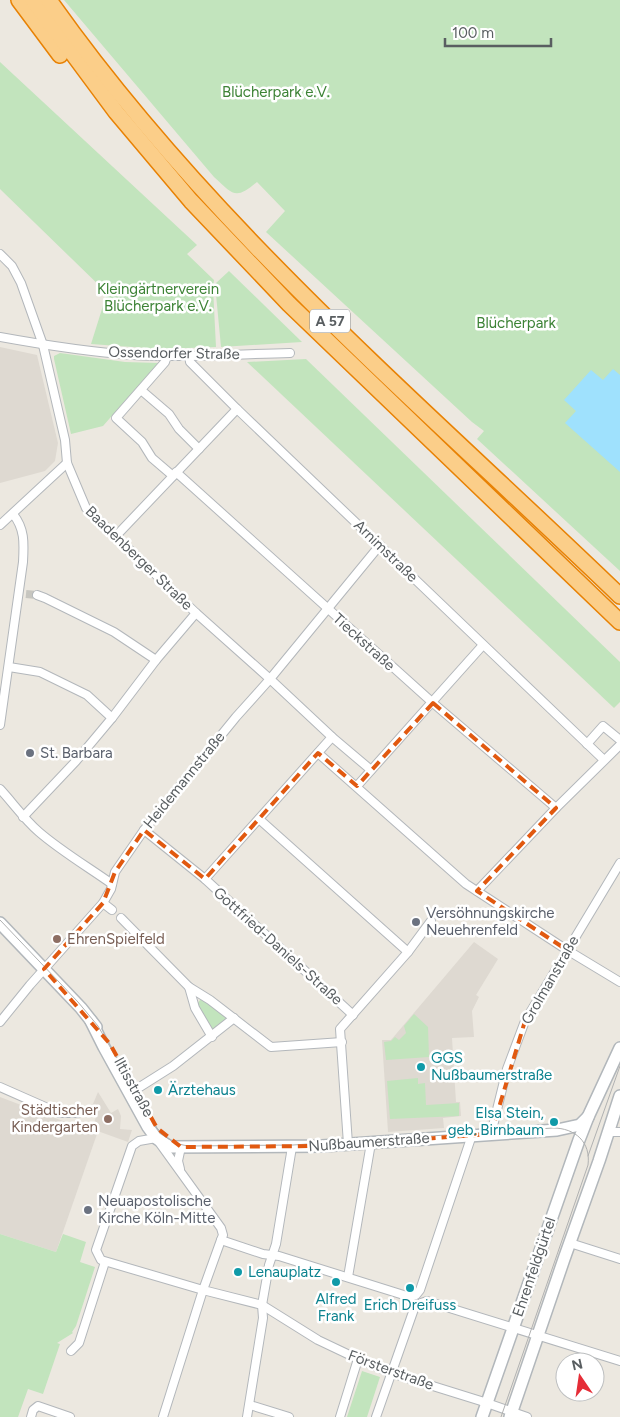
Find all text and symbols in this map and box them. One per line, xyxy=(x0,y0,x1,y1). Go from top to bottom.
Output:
scale bar xyxy=(445,15,551,47)
text: 100 m xyxy=(452,24,494,42)
park label: Blücherpark e.V. xyxy=(222,83,330,101)
park label: Kleingärtnerverein Blücherpark e.V. xyxy=(97,280,219,315)
road number: A 57 xyxy=(310,310,350,332)
park label: Blücherpark xyxy=(476,314,556,332)
street label: Ossendorfer Straße xyxy=(108,343,240,363)
street label: Baadenberger Straße xyxy=(82,502,196,614)
street label: Arnimstraße xyxy=(350,516,422,586)
street label: Tieckstraße xyxy=(329,609,399,675)
street label: Heidemannstraße xyxy=(140,728,228,832)
place label: St. Barbara xyxy=(40,744,113,762)
marker: St. Barbara xyxy=(24,747,36,759)
street label: Gottfried-Daniels-Straße xyxy=(210,883,346,1009)
place label: Versöhnungskirche Neuehrenfeld xyxy=(426,904,555,939)
marker: Versöhnungskirche Neuehrenfeld xyxy=(410,916,422,928)
place label: EhrenSpielfeld xyxy=(67,930,165,948)
marker: EhrenSpielfeld xyxy=(51,933,63,945)
street label: Grolmanstraße xyxy=(517,933,583,1027)
place label: GGS Nußbaumerstraße xyxy=(431,1049,552,1084)
street label: Iltisstraße xyxy=(110,1054,158,1120)
marker: GGS Nußbaumerstraße xyxy=(415,1061,427,1073)
place label: Ärztehaus xyxy=(168,1081,236,1099)
marker: Ärztehaus xyxy=(152,1084,164,1096)
place label: Städtischer Kindergarten xyxy=(11,1101,98,1136)
place label: Elsa Stein, geb. Birnbaum xyxy=(448,1104,544,1139)
marker: Städtischer Kindergarten xyxy=(102,1113,114,1125)
marker: Elsa Stein, geb. Birnbaum xyxy=(548,1116,560,1128)
street label: Nußbaumerstraße xyxy=(308,1129,430,1155)
place label: Neuapostolische Kirche Köln-Mitte xyxy=(98,1192,215,1227)
marker: Neuapostolische Kirche Köln-Mitte xyxy=(82,1204,94,1216)
street label: Ehrenfeldgürtel xyxy=(509,1215,559,1319)
place label: Lenauplatz xyxy=(248,1263,321,1281)
marker: Lenauplatz xyxy=(232,1266,244,1278)
marker: Alfred Frank xyxy=(330,1276,342,1288)
marker: Erich Dreifuss xyxy=(404,1282,416,1294)
place label: Alfred Frank xyxy=(315,1290,357,1325)
place label: Erich Dreifuss xyxy=(364,1296,456,1314)
street label: Försterstraße xyxy=(346,1346,436,1394)
north arrow xyxy=(555,1352,605,1402)
text: N xyxy=(570,1355,584,1374)

